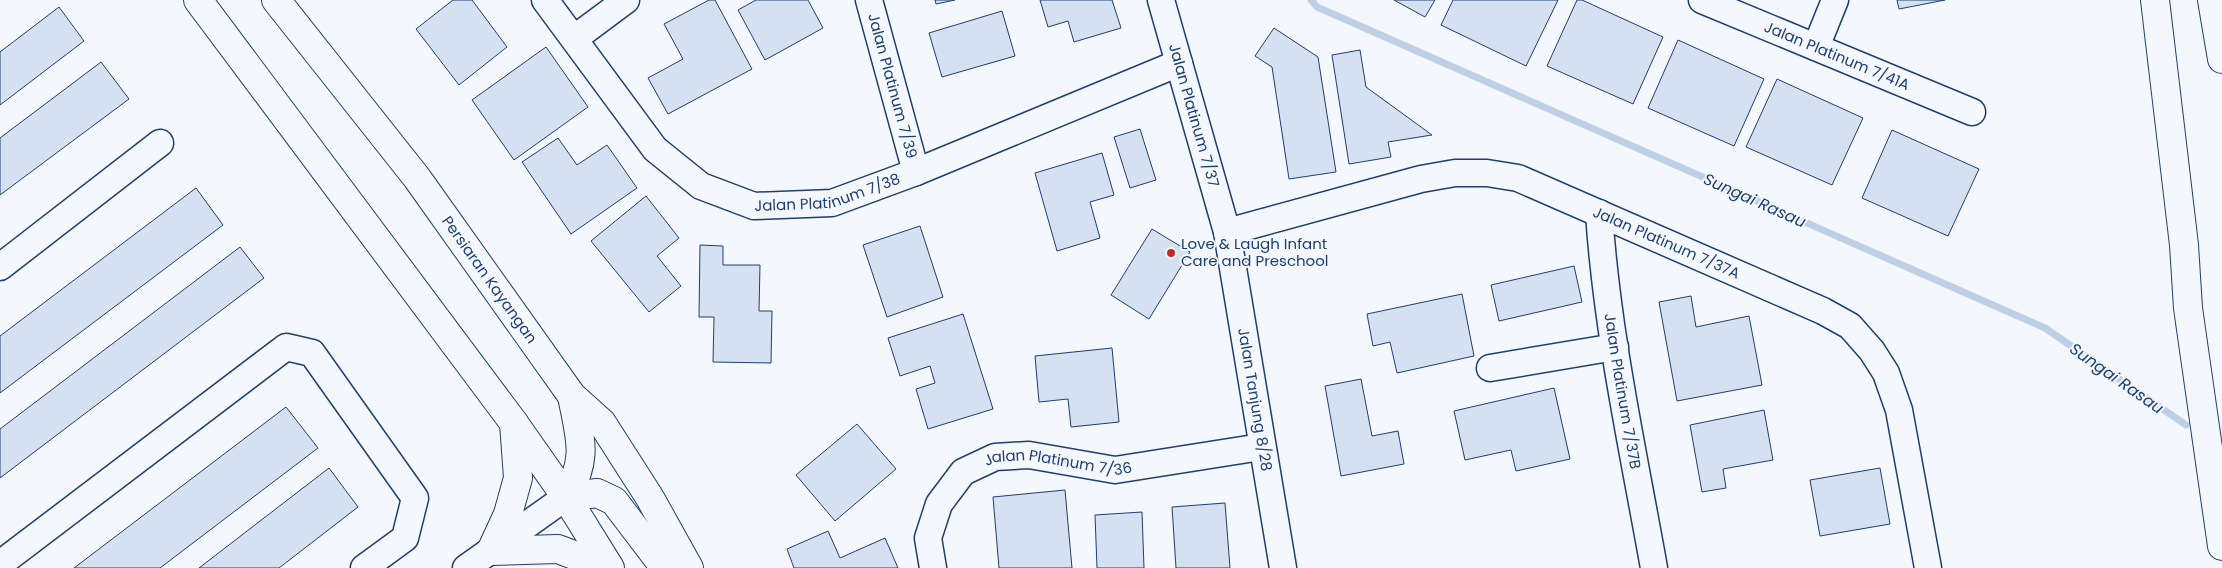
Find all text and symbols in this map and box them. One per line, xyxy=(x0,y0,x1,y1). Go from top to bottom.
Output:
street label: Jalan Platinum 7/39 xyxy=(863,11,923,161)
street label: Jalan Platinum 7/41A xyxy=(1761,16,1913,95)
street label: Jalan Platinum 7/37 xyxy=(1164,41,1225,189)
street label: Jalan Platinum 7/38 xyxy=(754,168,903,216)
water label: Sungai Rasau xyxy=(1700,168,1810,233)
street label: Jalan Platinum 7/37A xyxy=(1590,201,1743,284)
street label: Persiaran Kayangan xyxy=(437,212,542,348)
place label: Love & Laugh Infant Care and Preschool xyxy=(1181,233,1329,271)
marker: Love & Laugh Infant Care and Preschool xyxy=(1165,247,1177,259)
street label: Jalan Platinum 7/37B xyxy=(1600,312,1646,471)
street label: Jalan Tanjung 8/28 xyxy=(1233,326,1278,473)
water label: Sungai Rasau xyxy=(2065,337,2168,419)
street label: Jalan Platinum 7/36 xyxy=(980,444,1133,480)

